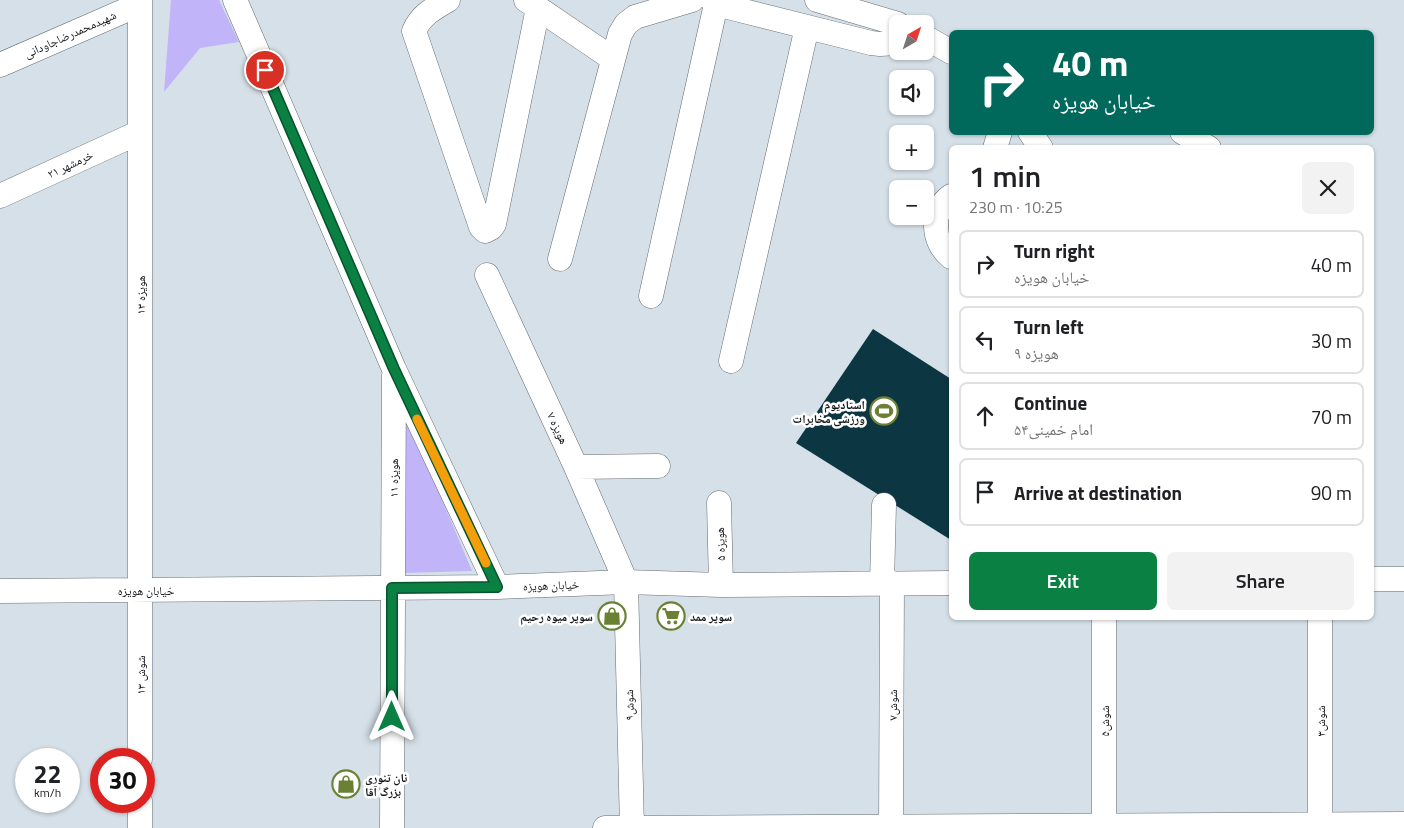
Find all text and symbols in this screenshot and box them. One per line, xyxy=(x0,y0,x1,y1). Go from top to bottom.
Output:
street label: شهیدمحمدرضاجاودانی xyxy=(21,5,119,63)
north arrow xyxy=(889,15,934,60)
map controls xyxy=(889,15,934,225)
text: 40 m xyxy=(1052,36,1128,90)
pin xyxy=(244,49,286,91)
icon: right xyxy=(969,50,1034,115)
icon: arrive xyxy=(251,56,279,84)
button: sound xyxy=(889,70,934,115)
text: خیابان هویزه xyxy=(1052,84,1156,118)
button: + xyxy=(889,125,934,170)
street label: خرمشهر ۲۱ xyxy=(44,145,96,183)
text: 1 min xyxy=(969,153,1041,199)
button: close xyxy=(1302,162,1354,214)
button: − xyxy=(889,180,934,225)
text: 230 m · 10:25 xyxy=(969,195,1063,219)
text: Turn right xyxy=(1014,236,1095,265)
icon: right xyxy=(971,250,999,278)
text: 40 m xyxy=(1311,250,1352,279)
text: خیابان هویزه xyxy=(1014,265,1089,289)
street label: هویزه ۱۳ xyxy=(131,276,150,315)
text: Turn left xyxy=(1014,312,1084,341)
icon: left xyxy=(971,326,999,354)
text: 30 m xyxy=(1311,326,1352,355)
text: هویزه ۹ xyxy=(1014,341,1059,365)
text: Continue xyxy=(1014,388,1087,417)
place label: استادیوم ورزشی مخابرات xyxy=(793,395,865,428)
sports icon: استادیوم ورزشی مخابرات xyxy=(869,396,899,426)
icon: ahead xyxy=(971,402,999,430)
text: 70 m xyxy=(1311,402,1352,431)
street label: هویزه ۷ xyxy=(542,409,574,447)
text: امام خمینی۵۴ xyxy=(1014,417,1093,441)
street label: هویزه ۱۱ xyxy=(384,459,403,498)
icon: arrive xyxy=(971,478,999,506)
text: Arrive at destination xyxy=(1014,478,1182,507)
text: 90 m xyxy=(1311,478,1352,507)
street label: هویزه ۵ xyxy=(710,527,730,561)
button: Exit xyxy=(969,552,1157,610)
button: Share xyxy=(1167,552,1354,610)
street label: خیابان هویزه xyxy=(522,575,580,595)
street label: خیابان هویزه xyxy=(118,581,175,600)
shop icon: سوپر میوه رحیم xyxy=(597,601,627,631)
supermarket icon: سوپر ممد xyxy=(656,601,686,631)
place label: سوپر میوه رحیم xyxy=(520,607,593,626)
place label: سوپر ممد xyxy=(690,607,732,626)
street label: شوش ۱۳ xyxy=(131,655,150,695)
street label: شوش۹ xyxy=(619,689,639,721)
street label: شوش۷ xyxy=(883,689,902,721)
position arrow xyxy=(365,690,417,742)
street label: شوش۵ xyxy=(1095,705,1114,737)
street label: شوش۳ xyxy=(1311,705,1330,737)
speed limit sign: 30 xyxy=(90,748,155,813)
text: 22 xyxy=(33,755,62,793)
place label: نان تنوری بزرگ آقا xyxy=(365,768,407,801)
shop icon: نان تنوری بزرگ آقا xyxy=(331,769,361,799)
text: km/h xyxy=(34,783,61,802)

